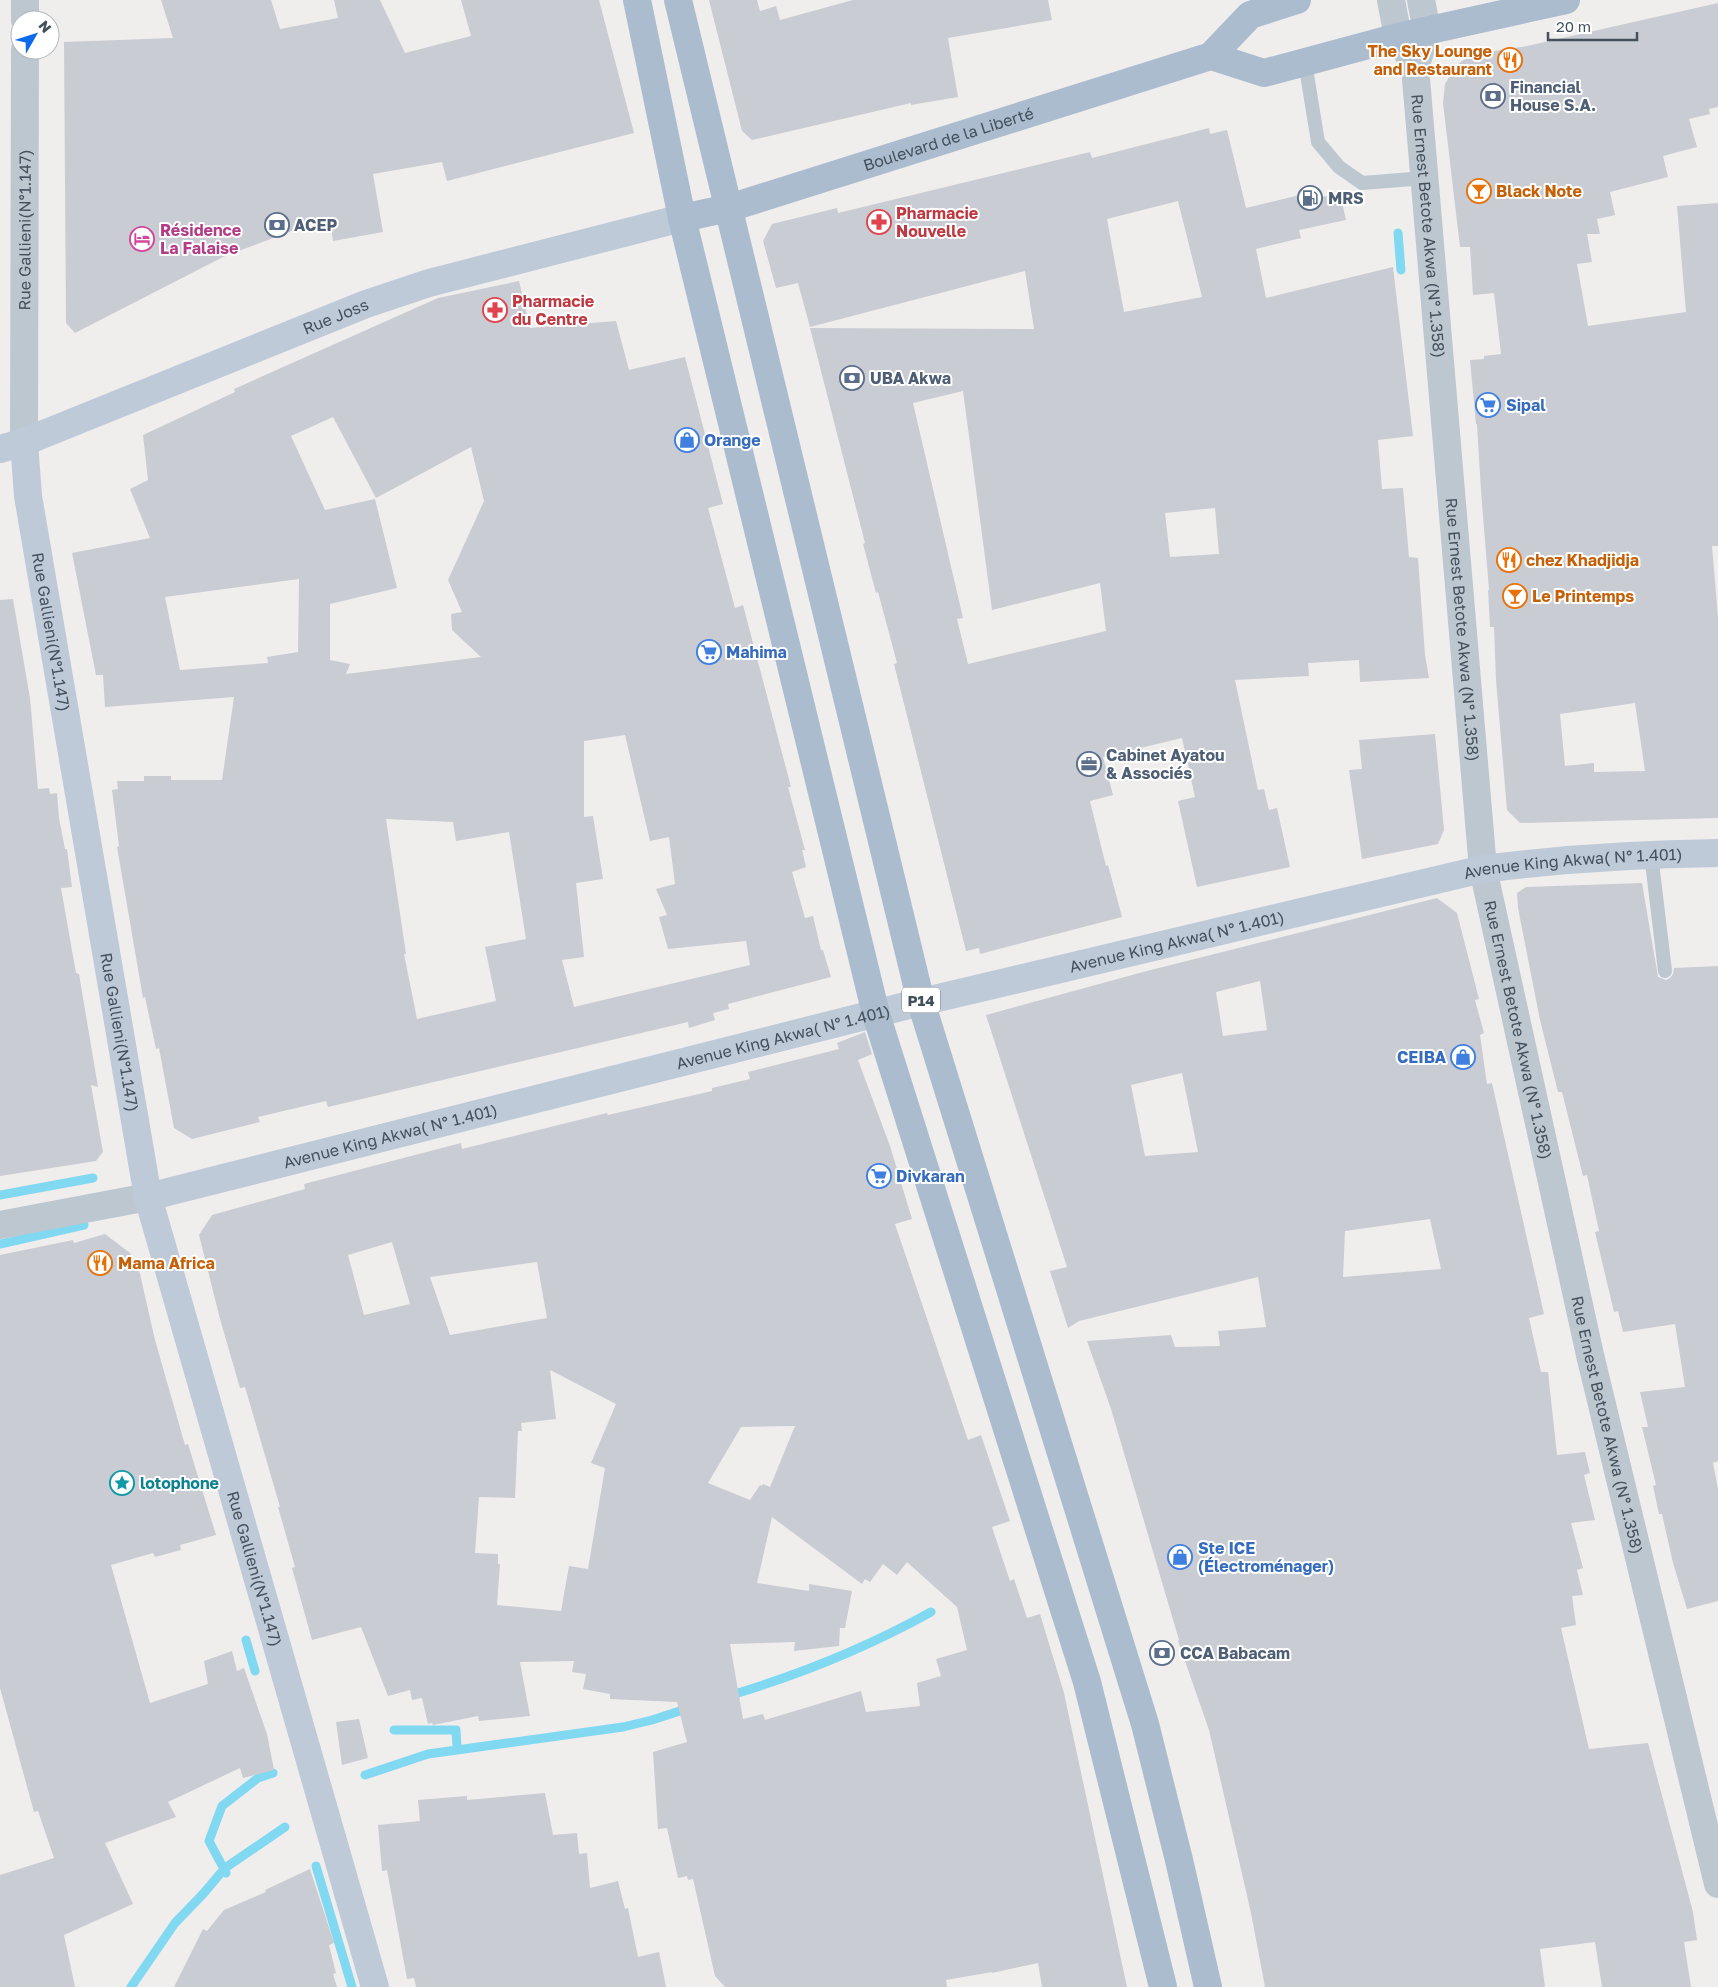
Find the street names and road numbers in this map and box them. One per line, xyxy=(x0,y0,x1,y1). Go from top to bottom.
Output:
street label: Rue Ernest Betote Akwa (N° 1.358) xyxy=(1407,93,1450,359)
street label: Boulevard de la Liberté xyxy=(861,103,1036,175)
street label: Rue Gallieni(N°1.147) xyxy=(14,149,35,311)
street label: Rue Joss xyxy=(300,294,371,338)
street label: Rue Ernest Betote Akwa (N° 1.358) xyxy=(1442,497,1484,762)
street label: Rue Gallieni(N°1.147) xyxy=(28,551,75,713)
street label: Avenue King Akwa( N° 1.401) xyxy=(1462,844,1683,883)
street label: Rue Ernest Betote Akwa (N° 1.358) xyxy=(1480,898,1557,1161)
street label: Avenue King Akwa( N° 1.401) xyxy=(1067,906,1286,977)
street label: Rue Gallieni(N°1.147) xyxy=(96,951,143,1113)
road number: P14 xyxy=(902,988,940,1012)
street label: Avenue King Akwa( N° 1.401) xyxy=(674,1000,892,1073)
street label: Avenue King Akwa( N° 1.401) xyxy=(281,1099,499,1172)
street label: Rue Ernest Betote Akwa (N° 1.358) xyxy=(1567,1294,1648,1556)
street label: Rue Gallieni(N°1.147) xyxy=(223,1488,287,1649)

